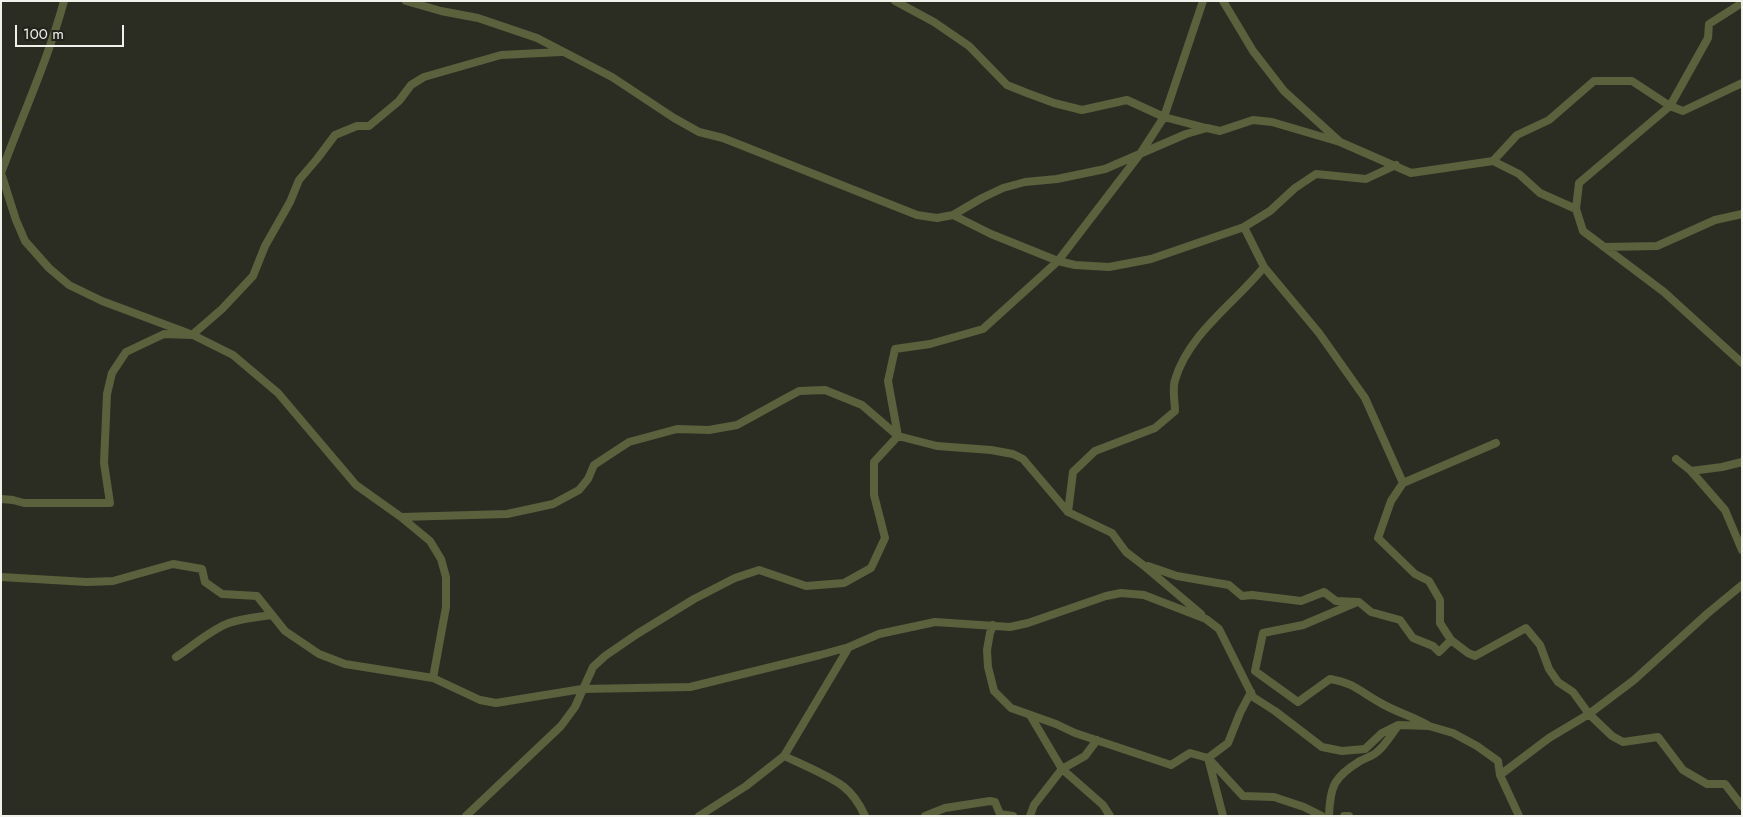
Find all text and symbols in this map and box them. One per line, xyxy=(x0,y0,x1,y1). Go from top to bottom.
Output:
scale bar xyxy=(18,15,126,47)
text: 100 m xyxy=(23,23,64,45)

